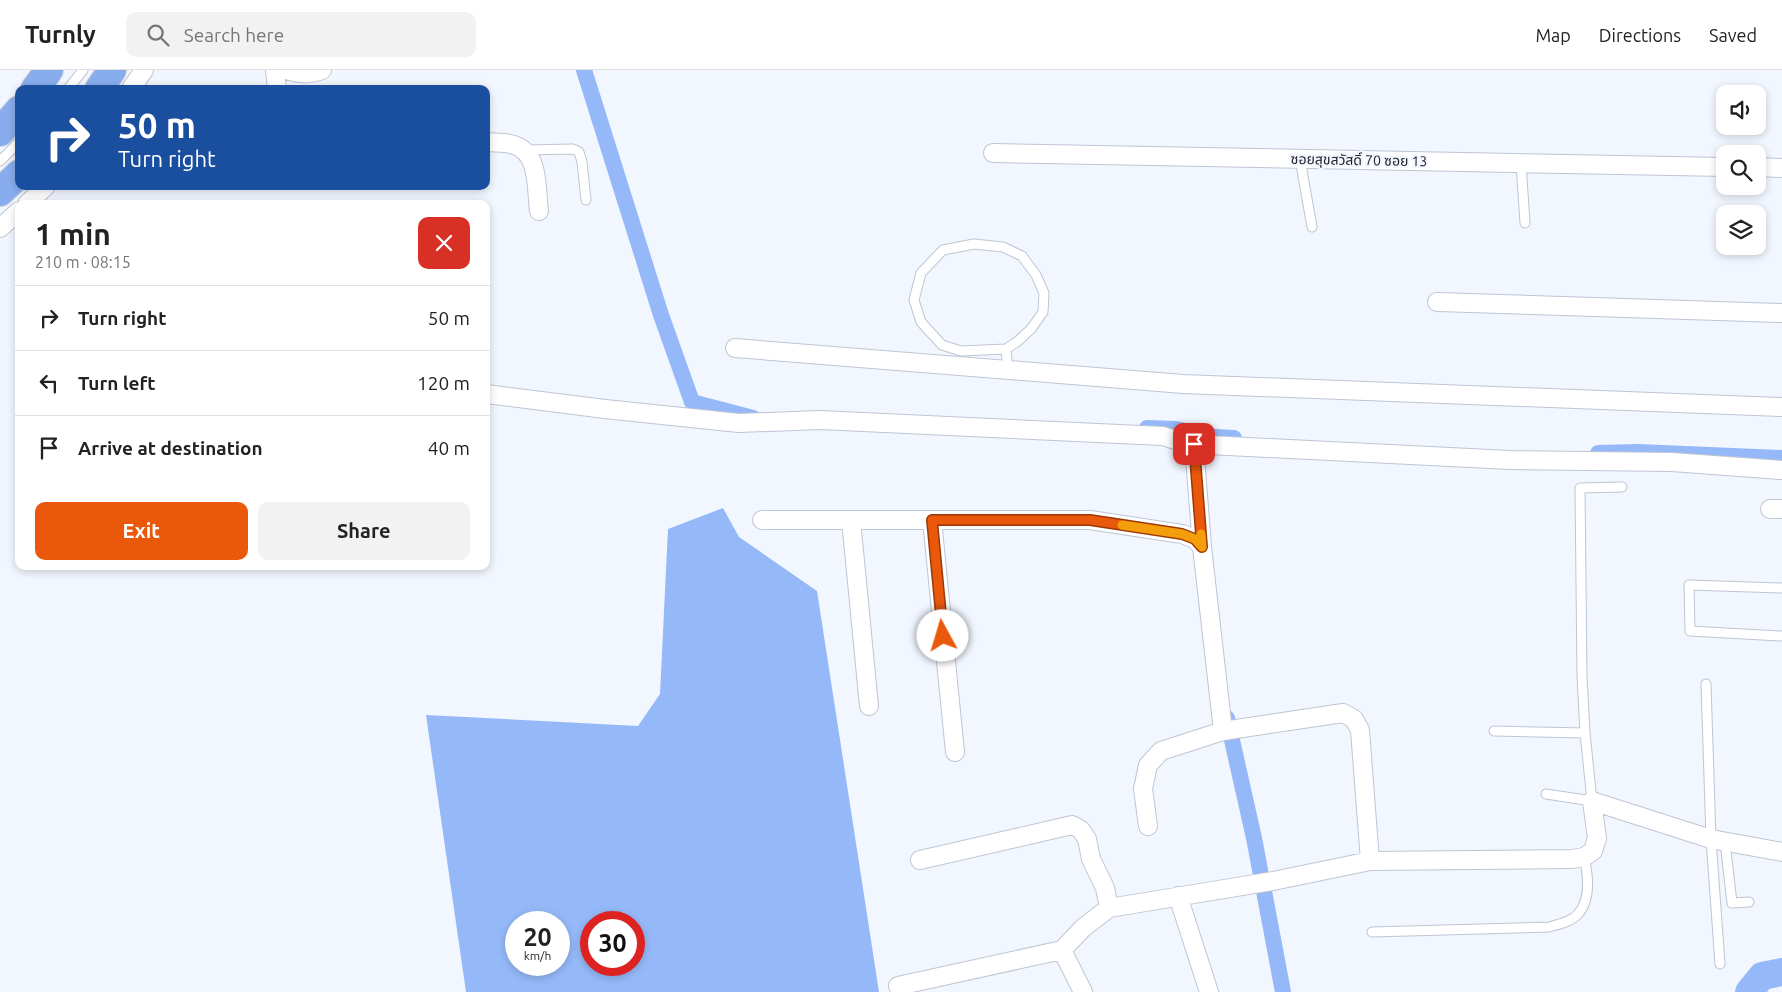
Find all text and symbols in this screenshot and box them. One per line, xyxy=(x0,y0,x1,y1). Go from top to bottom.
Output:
search box xyxy=(126,12,476,57)
text: Turnly xyxy=(25,21,96,48)
icon: search xyxy=(144,21,172,49)
text: Search here xyxy=(184,24,284,46)
text: Map xyxy=(1535,25,1571,45)
text: Directions xyxy=(1599,25,1681,45)
text: Saved xyxy=(1709,25,1757,45)
map controls xyxy=(1716,85,1766,255)
button: sound xyxy=(1716,85,1766,135)
icon: right xyxy=(35,105,100,170)
text: 50 m xyxy=(118,105,196,145)
button: search xyxy=(1716,145,1766,195)
text: Turn right xyxy=(118,146,216,171)
street label: ซอยสุขสวัสดิ์ 70 ซอย 13 xyxy=(1291,151,1427,170)
button: layers xyxy=(1716,205,1766,255)
text: 1 min xyxy=(35,217,111,251)
button: close xyxy=(418,217,470,269)
text: 210 m · 08:15 xyxy=(35,253,131,271)
icon: right xyxy=(35,304,63,332)
text: Turn right xyxy=(78,307,166,329)
text: 50 m xyxy=(428,307,470,329)
icon: left xyxy=(35,369,63,397)
text: Turn left xyxy=(78,372,156,394)
text: 120 m xyxy=(417,372,470,394)
pin xyxy=(1173,423,1215,465)
icon: arrive xyxy=(1180,430,1208,458)
icon: arrive xyxy=(35,434,63,462)
text: Arrive at destination xyxy=(78,437,263,459)
text: 40 m xyxy=(428,437,470,459)
button: Exit xyxy=(35,502,248,560)
button: Share xyxy=(258,502,470,560)
position arrow xyxy=(916,609,968,661)
speed limit sign: 30 xyxy=(580,911,645,976)
text: 20 xyxy=(523,923,552,951)
text: km/h xyxy=(524,949,551,962)

